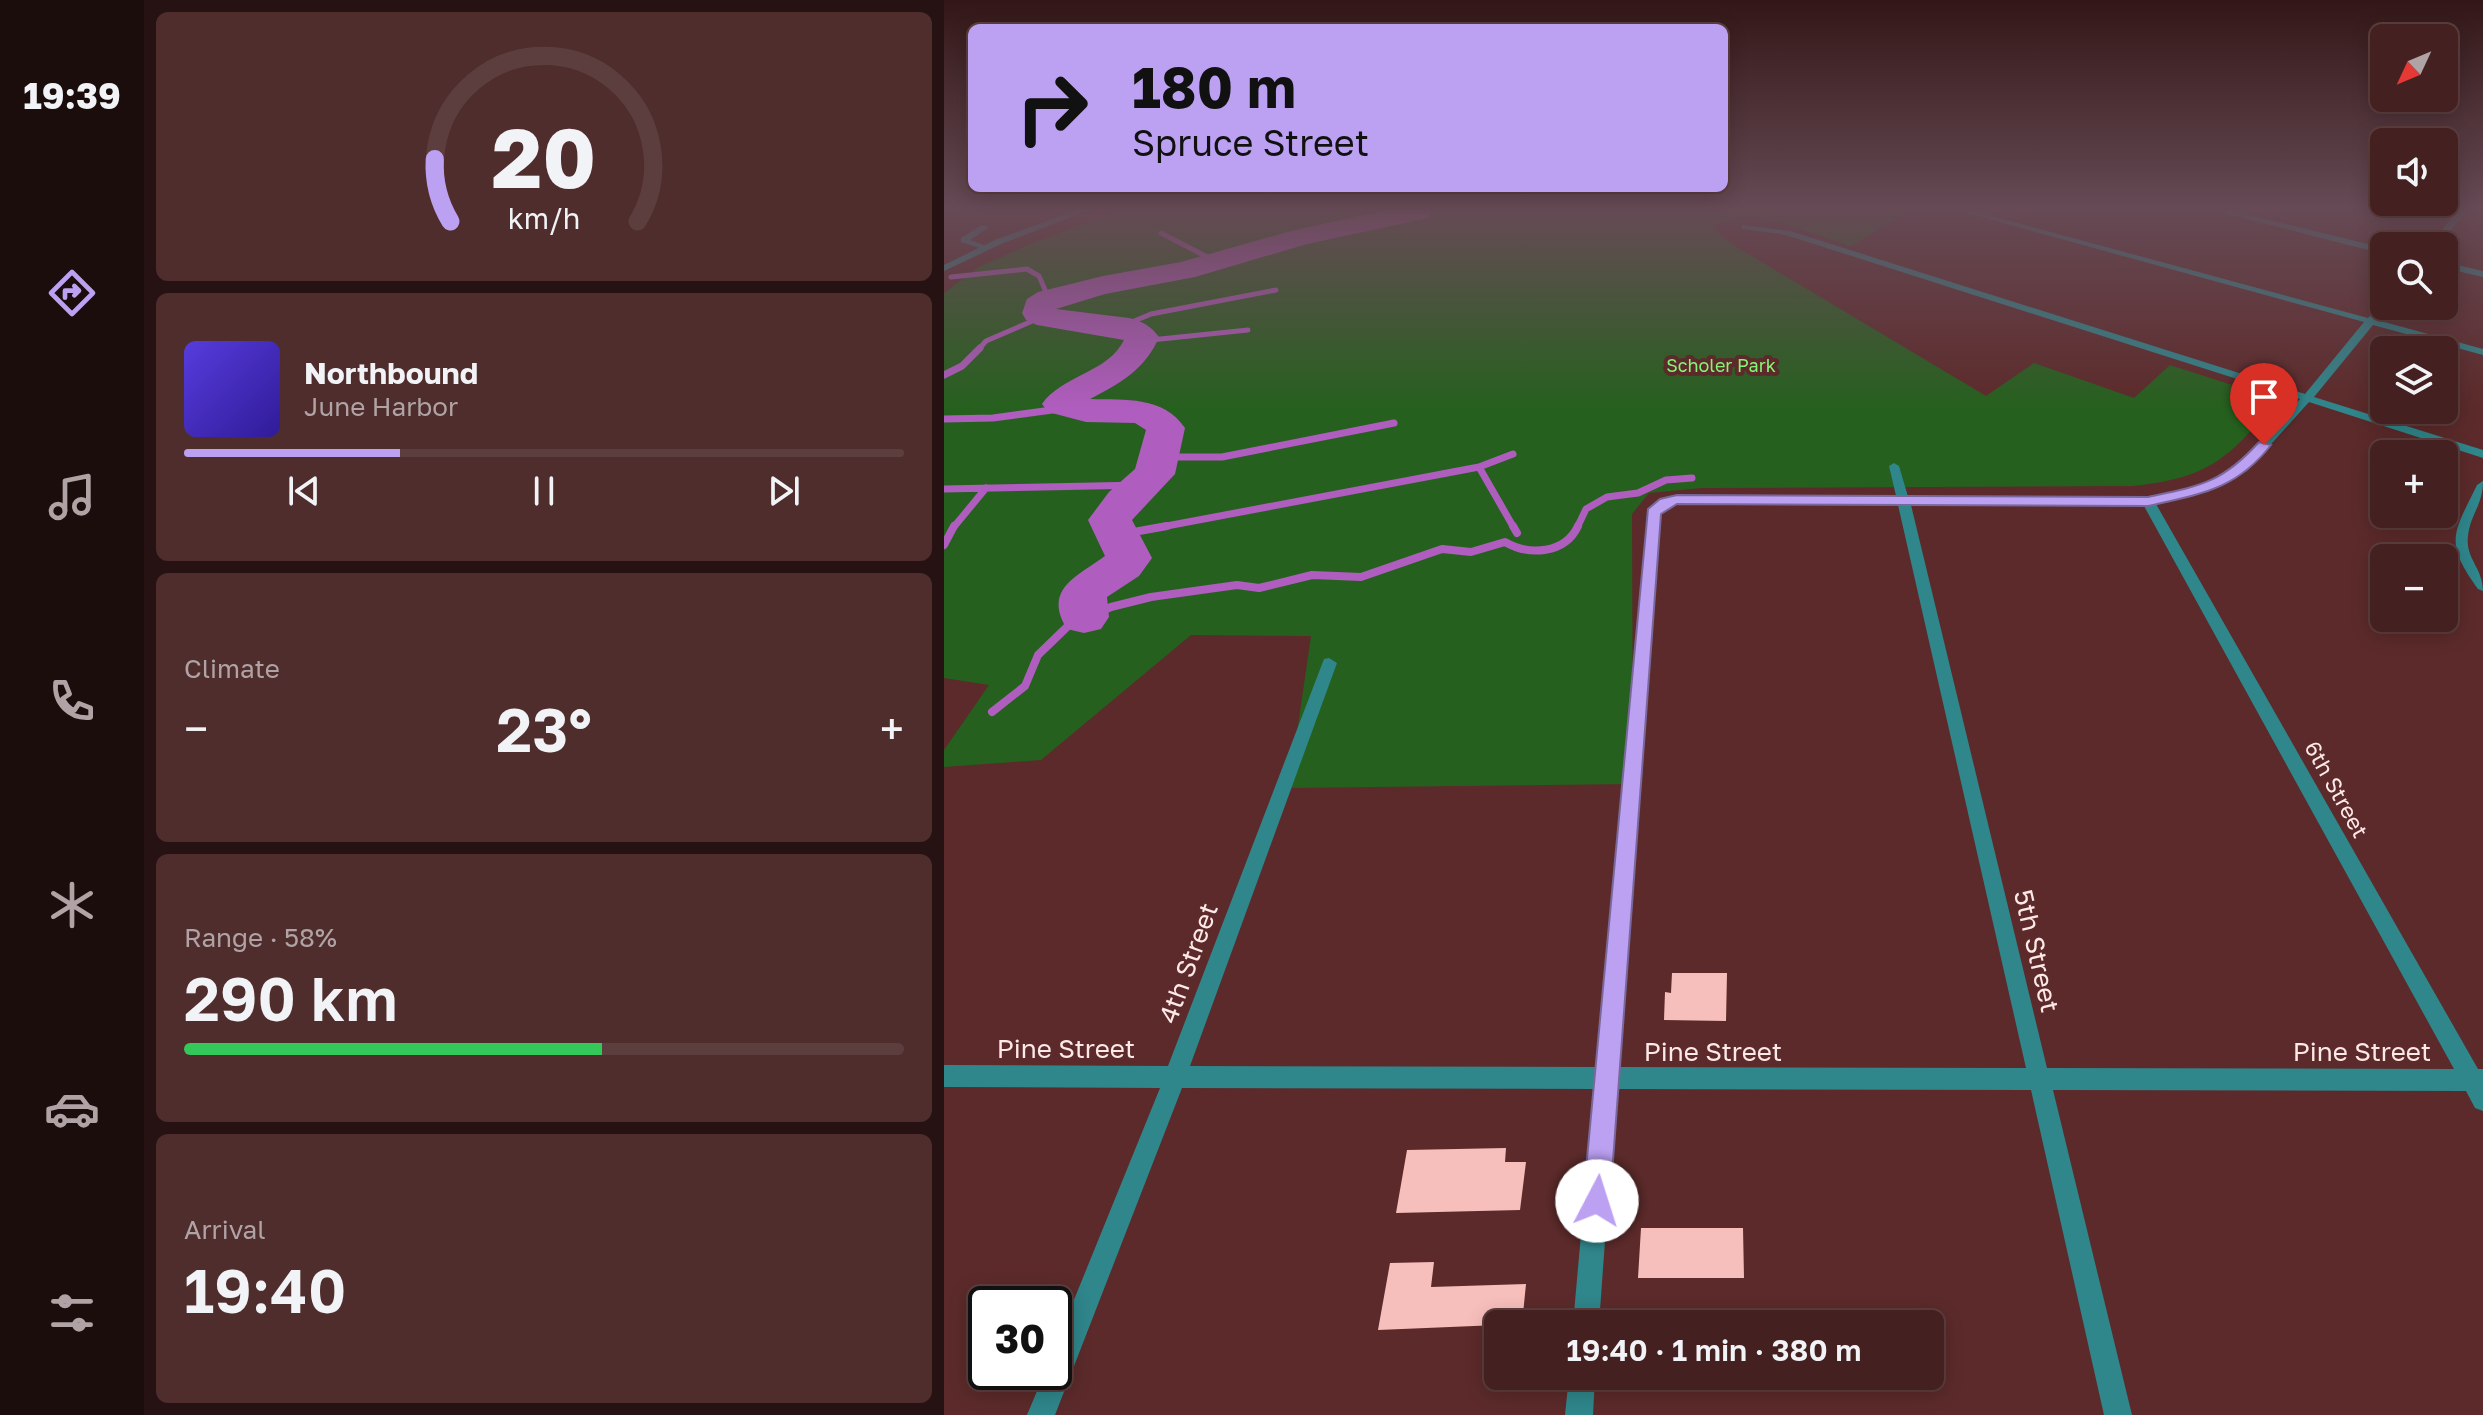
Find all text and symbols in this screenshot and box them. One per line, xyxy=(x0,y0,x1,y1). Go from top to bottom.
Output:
north arrow xyxy=(2370,24,2458,112)
map controls xyxy=(2370,24,2458,632)
text: 180 m xyxy=(1132,53,1296,120)
icon: right xyxy=(1000,56,1104,160)
text: 19:39 xyxy=(23,74,121,117)
text: 20 xyxy=(492,106,596,206)
text: Spruce Street xyxy=(1132,121,1369,164)
button: sound xyxy=(2370,128,2458,216)
text: km/h xyxy=(508,201,580,235)
button: search xyxy=(2370,232,2458,320)
icon: directions xyxy=(44,265,100,321)
button: layers xyxy=(2370,336,2458,424)
park label: Scholer Park xyxy=(1666,354,1776,376)
text: Northbound xyxy=(304,355,478,391)
pin xyxy=(2230,363,2298,445)
icon: arrive xyxy=(2242,375,2286,419)
text: June Harbor xyxy=(304,391,458,422)
button: + xyxy=(2370,440,2458,528)
icon: music xyxy=(44,469,100,525)
icon: previous xyxy=(282,469,326,513)
icon: pause xyxy=(522,469,566,513)
icon: next xyxy=(762,469,806,513)
button: − xyxy=(2370,544,2458,632)
text: Climate xyxy=(184,653,280,684)
icon: phone xyxy=(44,673,100,729)
text: 23° xyxy=(496,693,592,765)
text: − xyxy=(184,702,208,755)
text: + xyxy=(880,702,904,755)
street label: 6th Street xyxy=(2299,736,2375,842)
icon: climate xyxy=(44,877,100,933)
street label: 5th Street xyxy=(2008,887,2066,1015)
street label: 4th Street xyxy=(1152,899,1224,1027)
text: Range · 58% xyxy=(184,922,337,953)
text: 290 km xyxy=(184,962,398,1034)
street label: Pine Street xyxy=(997,1033,1135,1064)
street label: Pine Street xyxy=(1644,1036,1782,1067)
street label: Pine Street xyxy=(2293,1036,2431,1067)
icon: car xyxy=(44,1081,100,1137)
position arrow xyxy=(1555,1159,1639,1243)
text: Arrival xyxy=(184,1214,265,1245)
text: 19:40 xyxy=(184,1254,346,1326)
icon: filters xyxy=(44,1285,100,1341)
speed limit sign: 30 xyxy=(968,1286,1072,1390)
text: 19:40 · 1 min · 380 m xyxy=(1567,1332,1861,1368)

